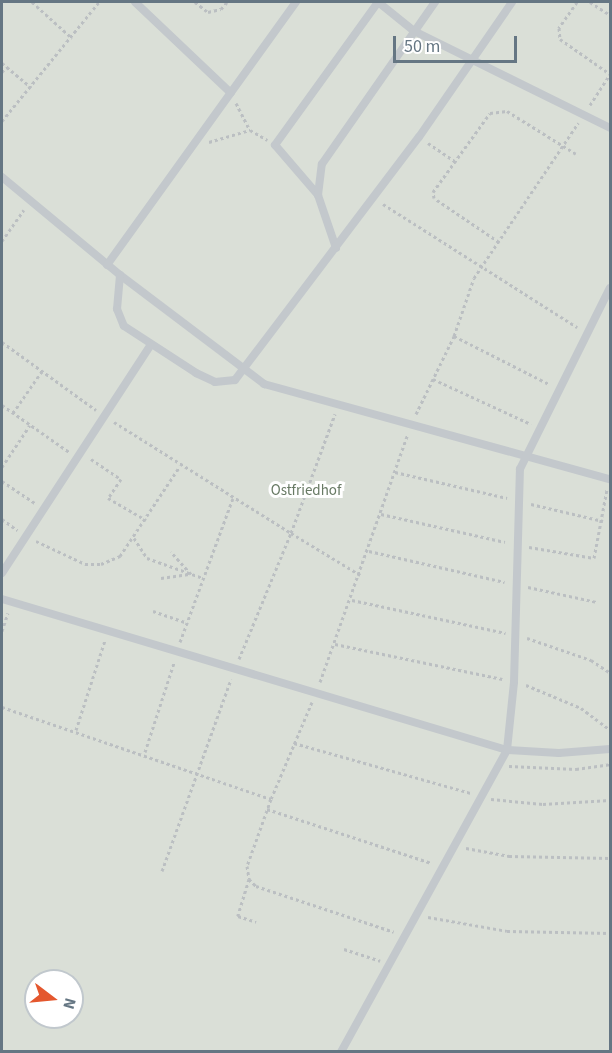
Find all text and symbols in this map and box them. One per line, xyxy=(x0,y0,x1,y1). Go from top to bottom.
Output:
scale bar xyxy=(396,24,520,62)
text: 50 m xyxy=(404,34,440,59)
park label: Ostfriedhof xyxy=(271,482,341,500)
north arrow xyxy=(24,969,84,1029)
text: N xyxy=(57,995,81,1012)

